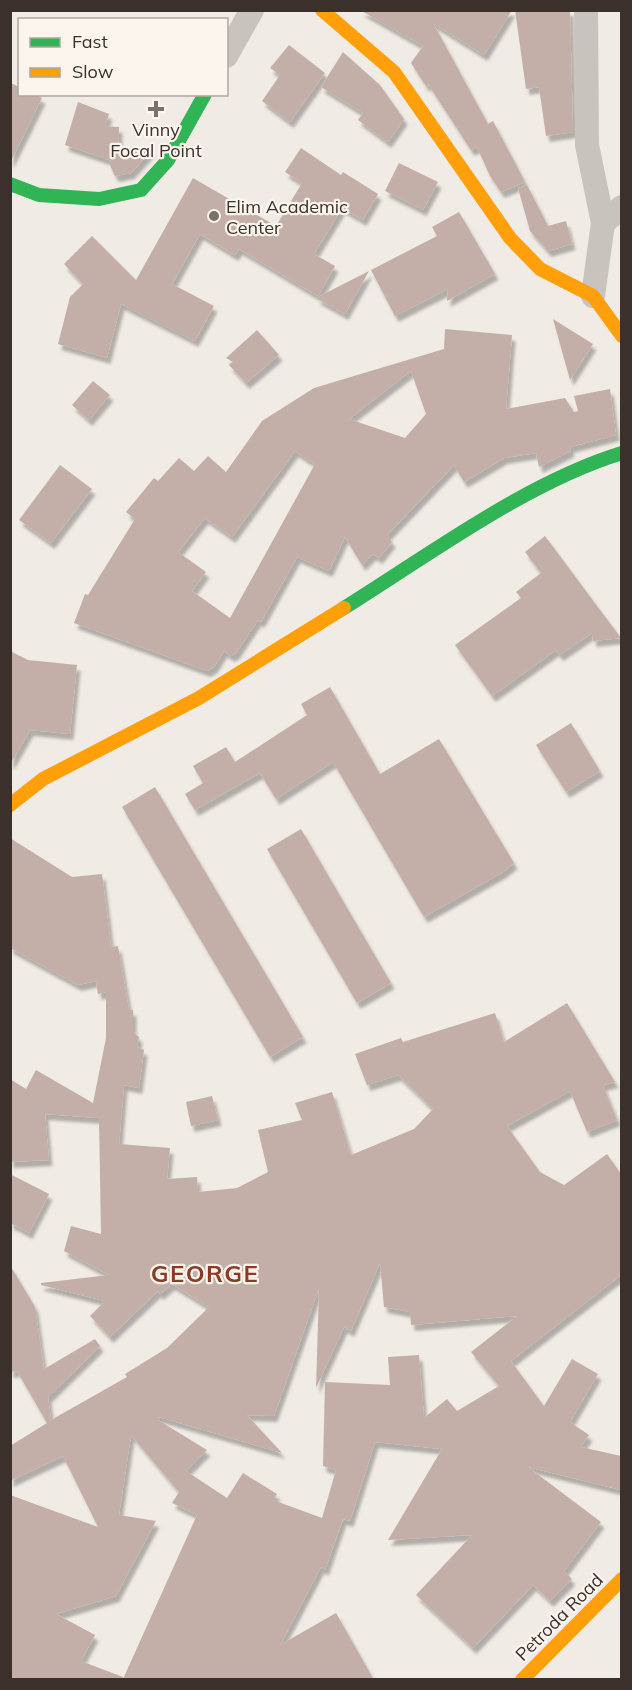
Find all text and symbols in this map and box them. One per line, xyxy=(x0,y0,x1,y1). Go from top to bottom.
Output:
legend xyxy=(18,18,228,96)
text: Fast xyxy=(72,30,108,53)
text: Slow xyxy=(72,60,114,83)
marker: Vinny Focal Point xyxy=(149,102,163,116)
place label: Vinny Focal Point xyxy=(110,118,202,162)
place label: Elim Academic Center xyxy=(226,195,348,239)
marker: Elim Academic Center xyxy=(207,209,221,223)
district label: GEORGE xyxy=(151,1258,259,1288)
street label: Petroda Road xyxy=(510,1568,608,1666)

